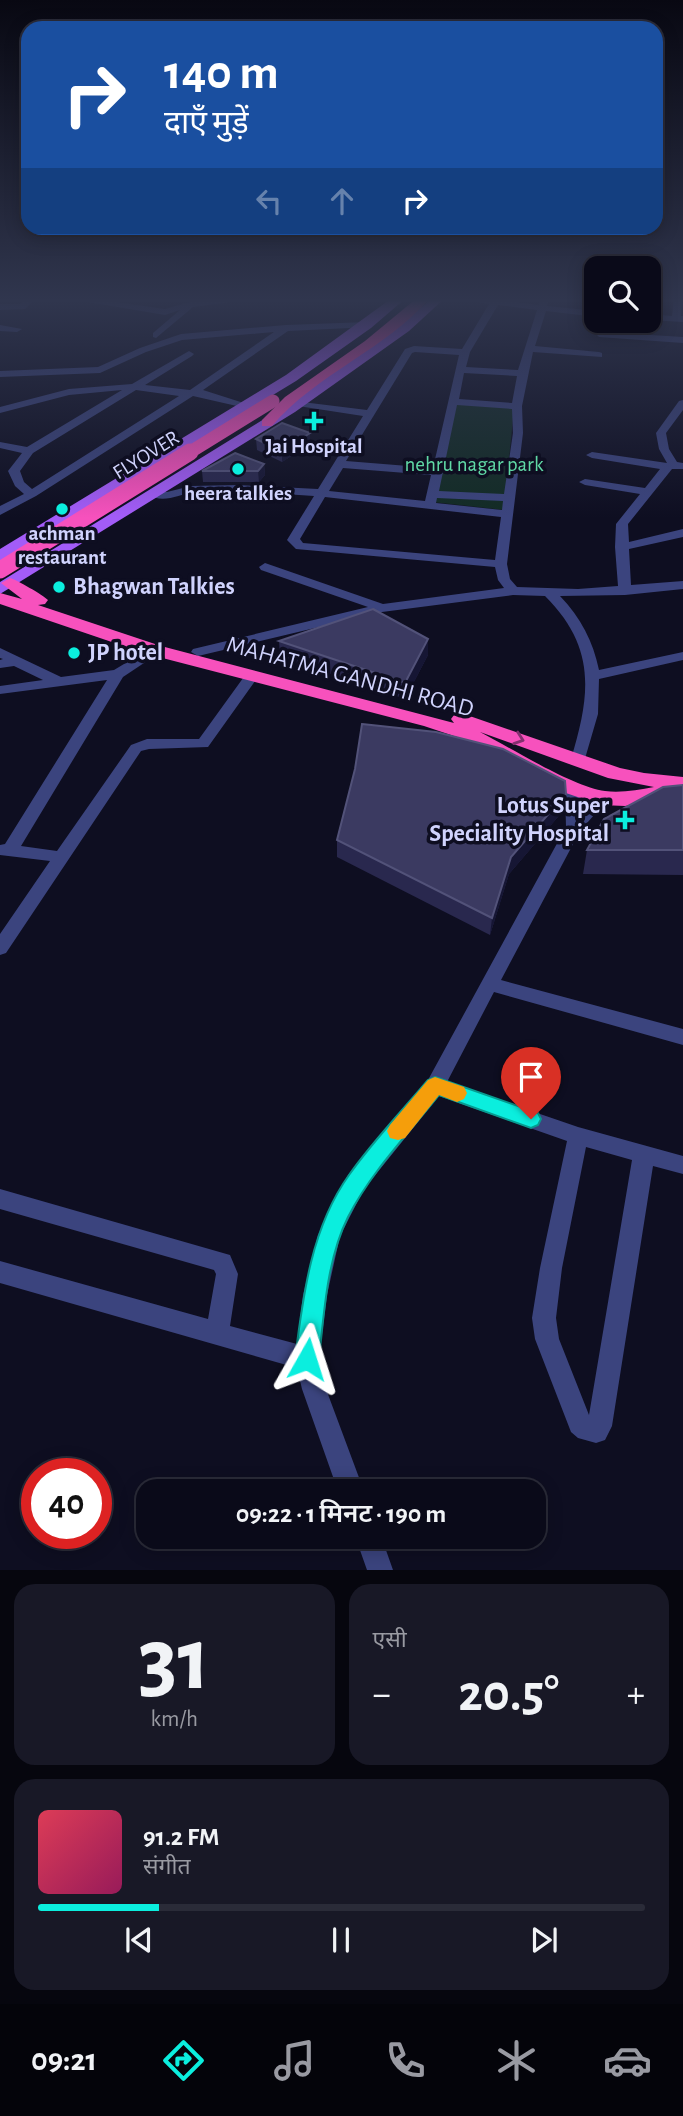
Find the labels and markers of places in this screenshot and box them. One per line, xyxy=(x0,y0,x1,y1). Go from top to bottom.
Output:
marker: Jai Hospital xyxy=(304,411,324,431)
place label: Jai Hospital xyxy=(265,436,363,457)
marker: heera talkies xyxy=(230,461,246,477)
place label: heera talkies xyxy=(184,483,292,504)
marker: achman restaurant xyxy=(54,501,70,517)
place label: achman restaurant xyxy=(18,523,106,568)
place label: Bhagwan Talkies xyxy=(73,575,235,599)
marker: Bhagwan Talkies xyxy=(51,579,67,595)
place label: JP hotel xyxy=(88,641,163,665)
marker: JP hotel xyxy=(66,645,82,661)
place label: Lotus Super Speciality Hospital xyxy=(429,794,610,846)
marker: Lotus Super Speciality Hospital xyxy=(615,810,635,830)
pin xyxy=(501,1047,561,1119)

